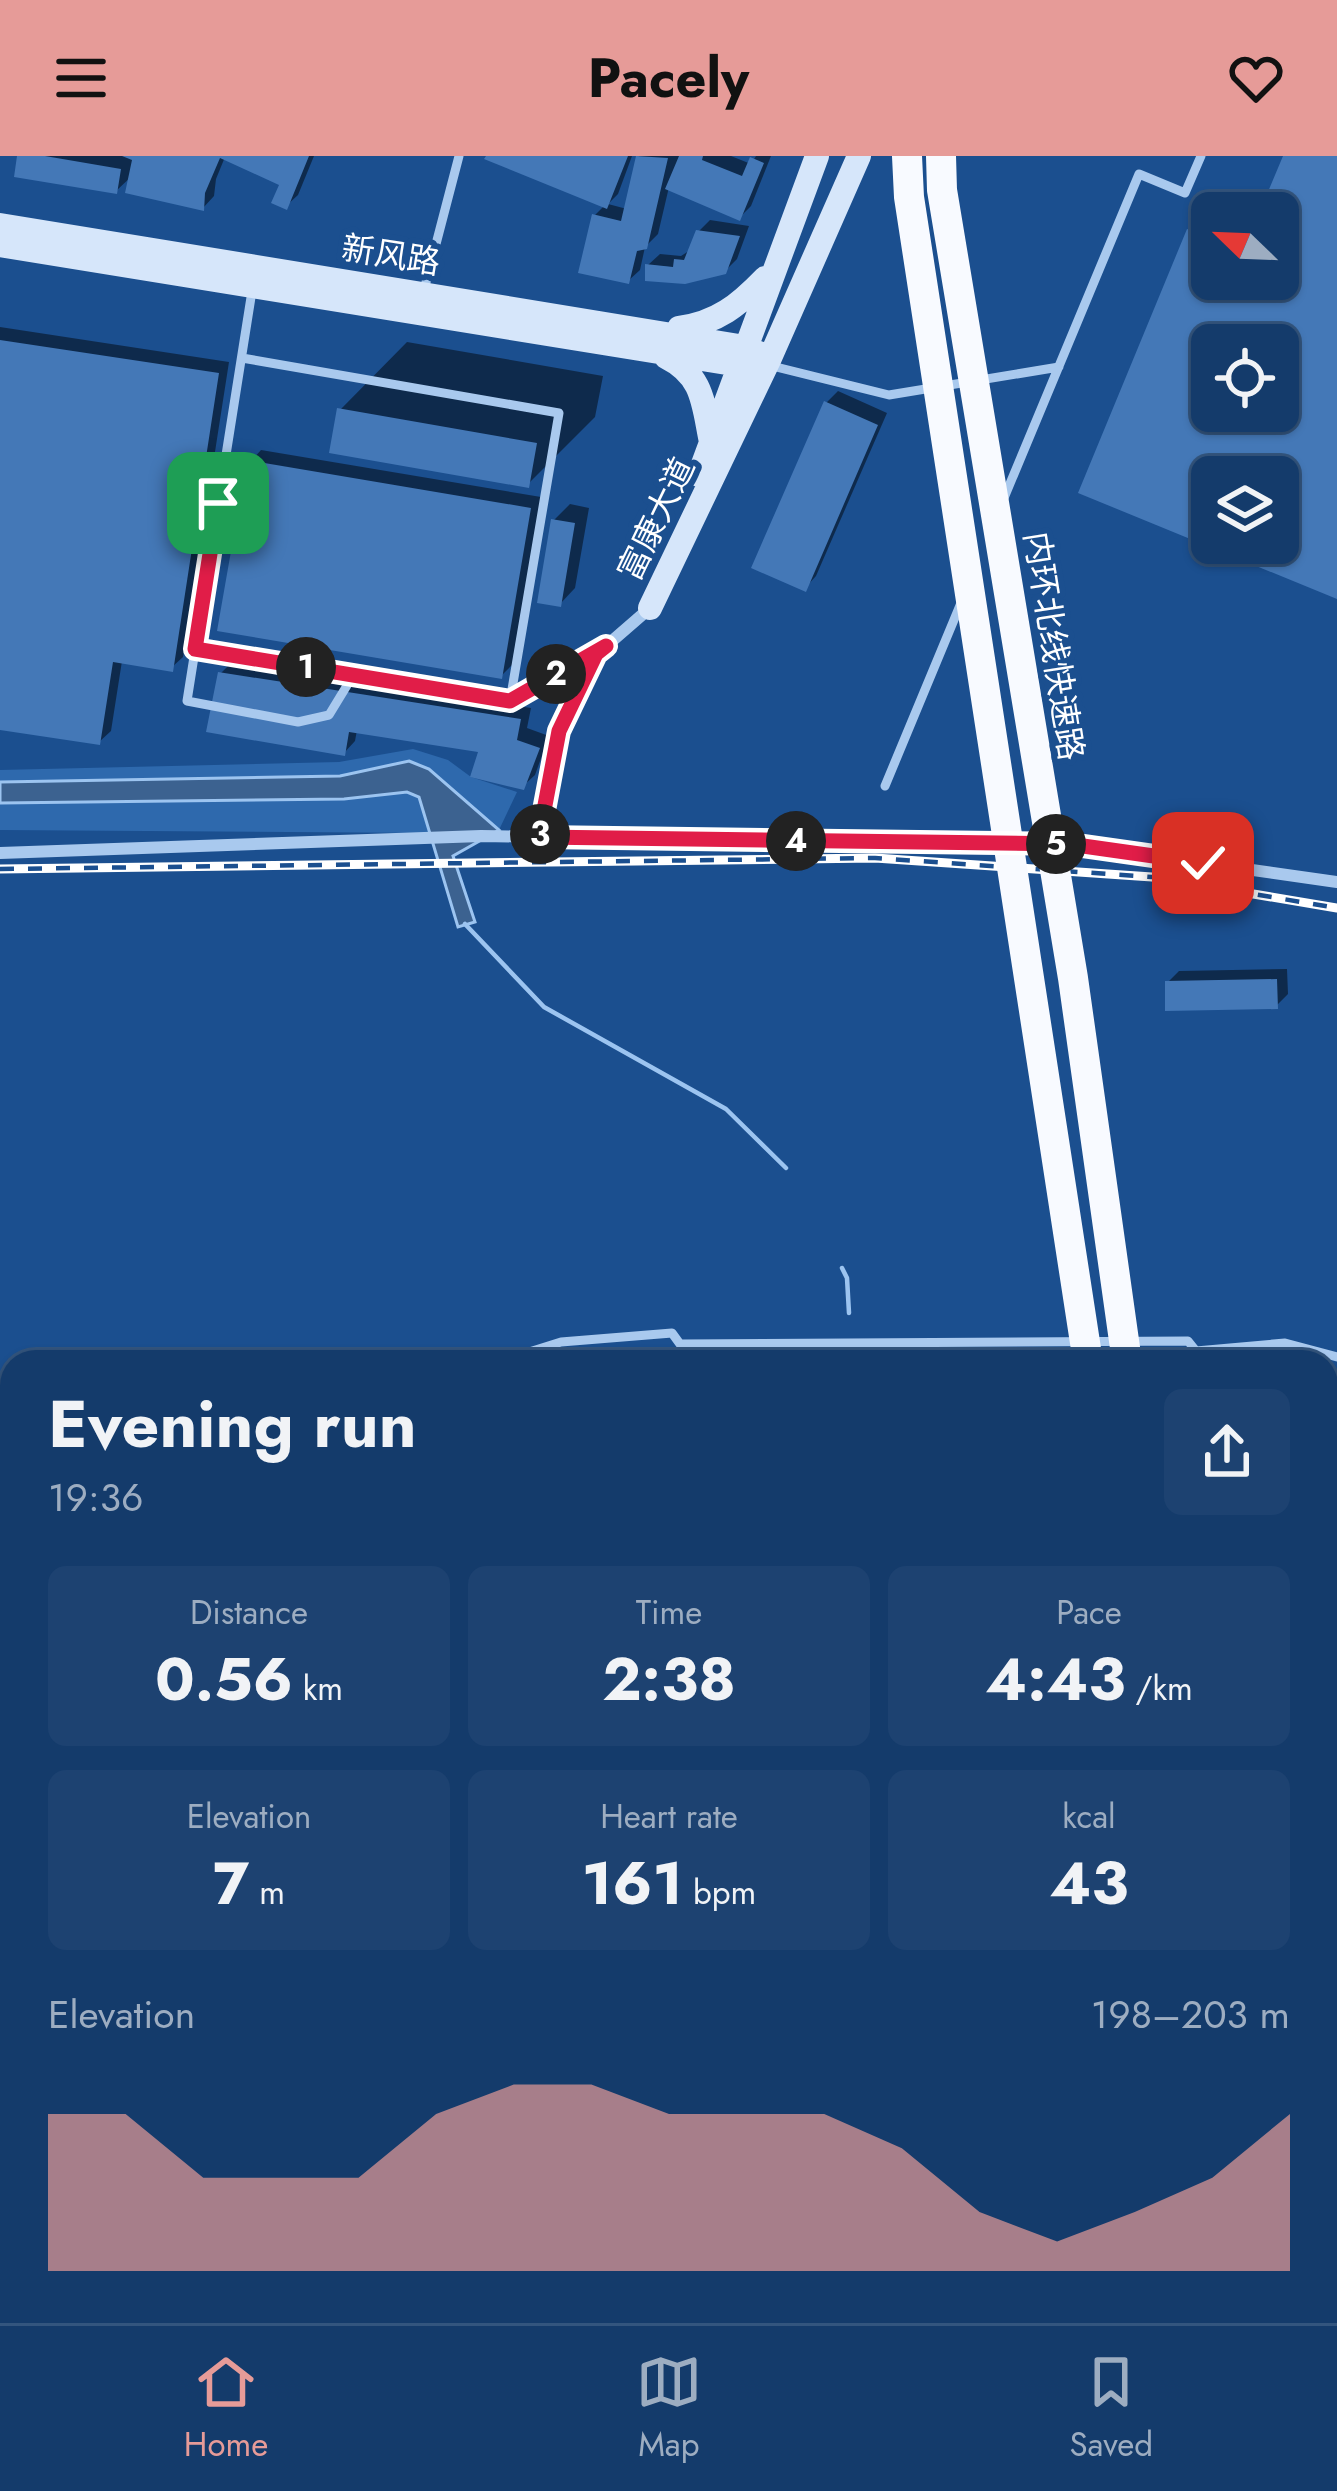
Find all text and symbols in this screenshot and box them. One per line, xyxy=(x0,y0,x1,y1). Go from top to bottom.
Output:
text: Pacely xyxy=(588,39,749,117)
icon: menu xyxy=(48,45,114,111)
icon: heart xyxy=(1223,45,1289,111)
north arrow xyxy=(1191,192,1299,300)
map controls xyxy=(1191,192,1299,564)
street label: 新风路 xyxy=(338,224,444,286)
button: locate xyxy=(1191,324,1299,432)
street label: 富康大道 xyxy=(606,449,706,589)
pin xyxy=(167,452,269,554)
button: layers xyxy=(1191,456,1299,564)
icon: arrive xyxy=(185,470,251,536)
street label: 内环北线快速路 xyxy=(1013,528,1095,764)
pin: 1 xyxy=(276,637,336,697)
text: 1 xyxy=(298,643,314,690)
pin: 2 xyxy=(526,644,586,704)
text: 2 xyxy=(545,650,567,697)
pin: 3 xyxy=(510,804,570,864)
text: 3 xyxy=(530,810,550,857)
pin: 4 xyxy=(766,811,826,871)
pin xyxy=(1152,812,1254,914)
pin: 5 xyxy=(1026,814,1086,874)
text: 4 xyxy=(784,817,808,864)
text: 5 xyxy=(1045,820,1067,867)
icon: check xyxy=(1170,830,1236,896)
text: Evening run xyxy=(48,1376,417,1472)
button: share xyxy=(1164,1389,1290,1515)
text: 19:36 xyxy=(48,1469,143,1526)
text: Distance xyxy=(190,1589,308,1636)
text: Time xyxy=(636,1589,702,1636)
text: Pace xyxy=(1056,1589,1122,1636)
text: 0.56 xyxy=(155,1636,293,1723)
text: 2:38 xyxy=(602,1636,736,1723)
text: 4:43 xyxy=(985,1636,1126,1723)
text: km xyxy=(293,1665,343,1712)
text: /km xyxy=(1126,1665,1193,1712)
text: Elevation xyxy=(187,1793,311,1840)
text: Heart rate xyxy=(600,1793,738,1840)
text: kcal xyxy=(1062,1793,1116,1840)
text: 7 xyxy=(213,1840,249,1927)
text: 161 xyxy=(582,1840,683,1927)
text: 43 xyxy=(1049,1840,1129,1927)
text: m xyxy=(249,1869,285,1916)
text: bpm xyxy=(683,1869,756,1916)
text: Elevation xyxy=(48,1986,195,2043)
text: 198–203 m xyxy=(1091,1986,1290,2043)
tab: Home xyxy=(184,2349,268,2468)
tab: Map xyxy=(636,2349,702,2468)
tab: Saved xyxy=(1070,2349,1153,2468)

